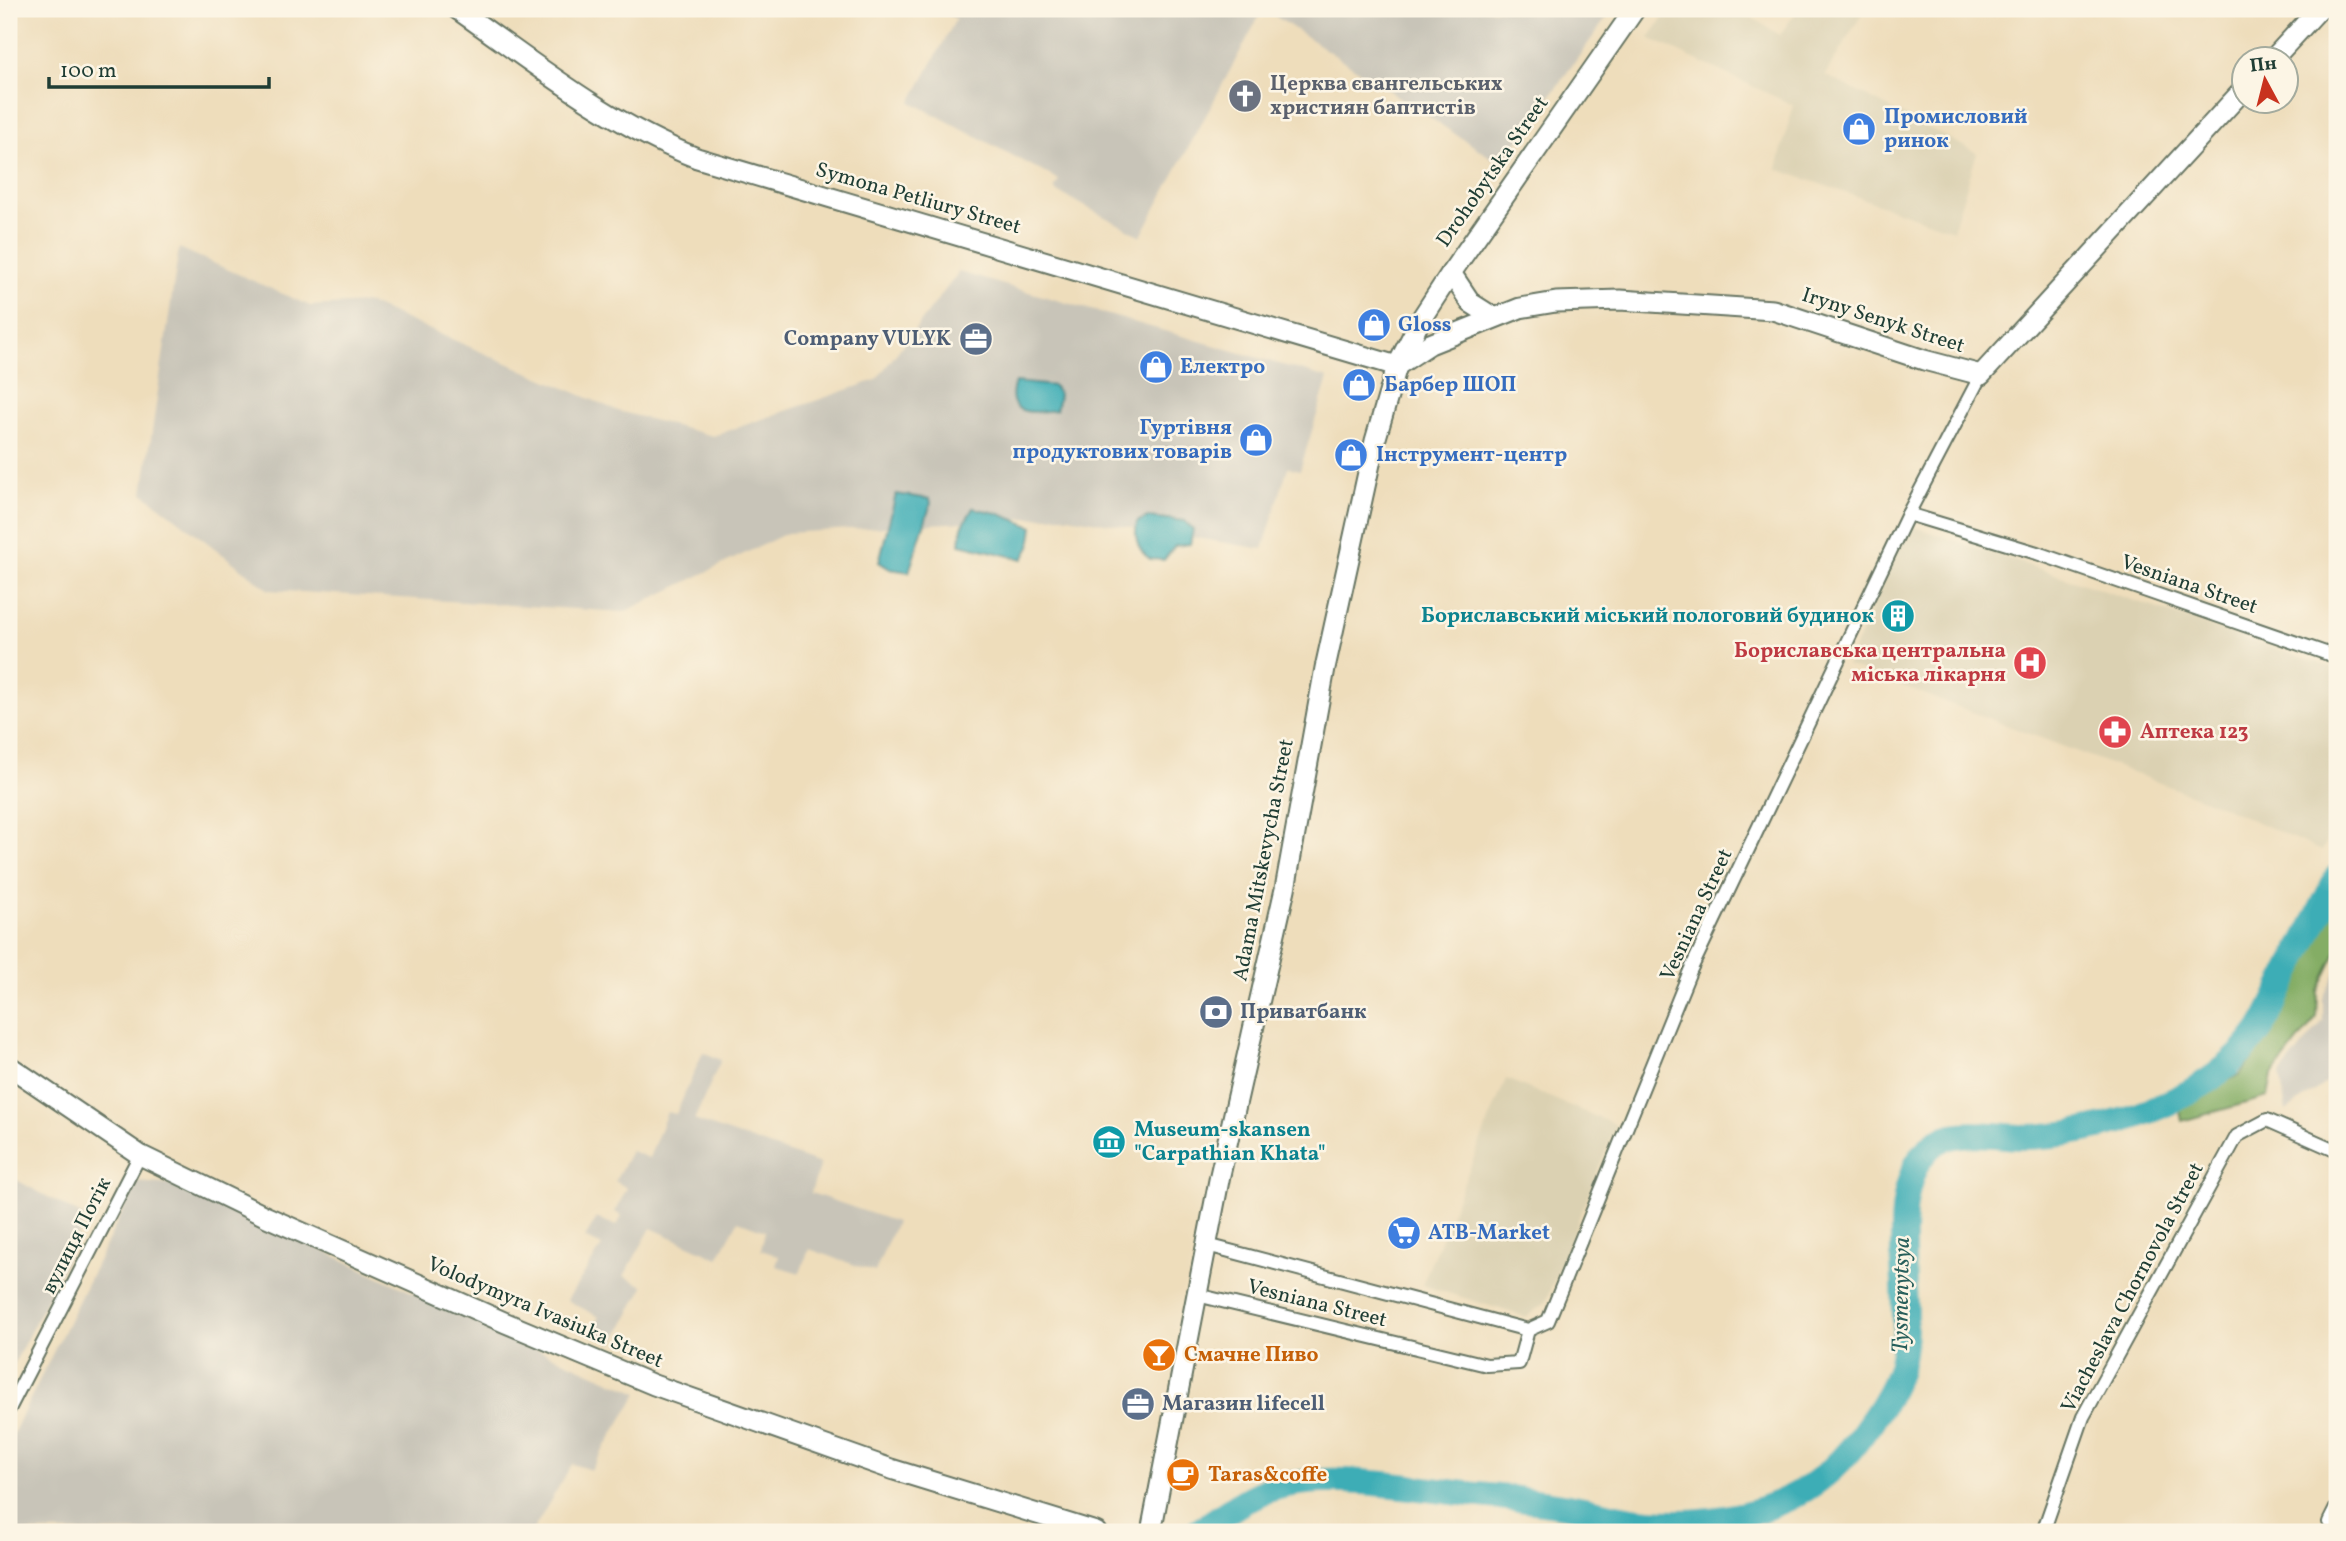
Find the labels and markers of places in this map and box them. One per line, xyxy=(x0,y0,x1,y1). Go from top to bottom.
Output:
place label: Церква євангельських християн баптистів xyxy=(1270,70,1503,123)
church icon: Церква євангельських християн баптистів xyxy=(1226,77,1264,115)
place label: Промисловий ринок xyxy=(1884,103,2027,156)
shop icon: Промисловий ринок xyxy=(1840,110,1878,148)
shop icon: Gloss xyxy=(1355,306,1393,344)
place label: Gloss xyxy=(1398,311,1452,340)
office icon: Company VULYK xyxy=(957,320,995,358)
place label: Company VULYK xyxy=(784,325,951,354)
shop icon: Електро xyxy=(1137,348,1175,386)
place label: Електро xyxy=(1180,353,1265,382)
shop icon: Барбер ШОП xyxy=(1340,366,1378,404)
place label: Барбер ШОП xyxy=(1384,371,1516,400)
place label: Гуртівня продуктових товарів xyxy=(1012,414,1232,467)
shop icon: Гуртівня продуктових товарів xyxy=(1237,421,1275,459)
shop icon: Інструмент-центр xyxy=(1332,436,1370,474)
place label: Інструмент-центр xyxy=(1376,441,1567,470)
building icon: Бориславський міський пологовий будинок xyxy=(1879,597,1917,635)
place label: Бориславський міський пологовий будинок xyxy=(1421,602,1874,631)
place label: Бориславська центральна міська лікарня xyxy=(1734,637,2006,690)
hospital icon: Бориславська центральна міська лікарня xyxy=(2011,644,2049,682)
pharmacy icon: Аптека 123 xyxy=(2096,713,2134,751)
place label: Аптека 123 xyxy=(2140,718,2249,747)
bank icon: Приватбанк xyxy=(1197,993,1235,1031)
place label: Приватбанк xyxy=(1240,998,1367,1027)
place label: Museum-skansen "Carpathian Khata" xyxy=(1134,1116,1326,1169)
museum icon: Museum-skansen "Carpathian Khata" xyxy=(1090,1123,1128,1161)
supermarket icon: ATB-Market xyxy=(1385,1214,1423,1252)
place label: ATB-Market xyxy=(1428,1219,1550,1248)
bar icon: Смачне Пиво xyxy=(1140,1336,1178,1374)
place label: Смачне Пиво xyxy=(1184,1341,1319,1370)
office icon: Магазин lifecell xyxy=(1119,1385,1157,1423)
place label: Магазин lifecell xyxy=(1162,1390,1325,1419)
cafe icon: Taras&coffe xyxy=(1164,1456,1202,1494)
place label: Taras&coffe xyxy=(1208,1461,1327,1490)

